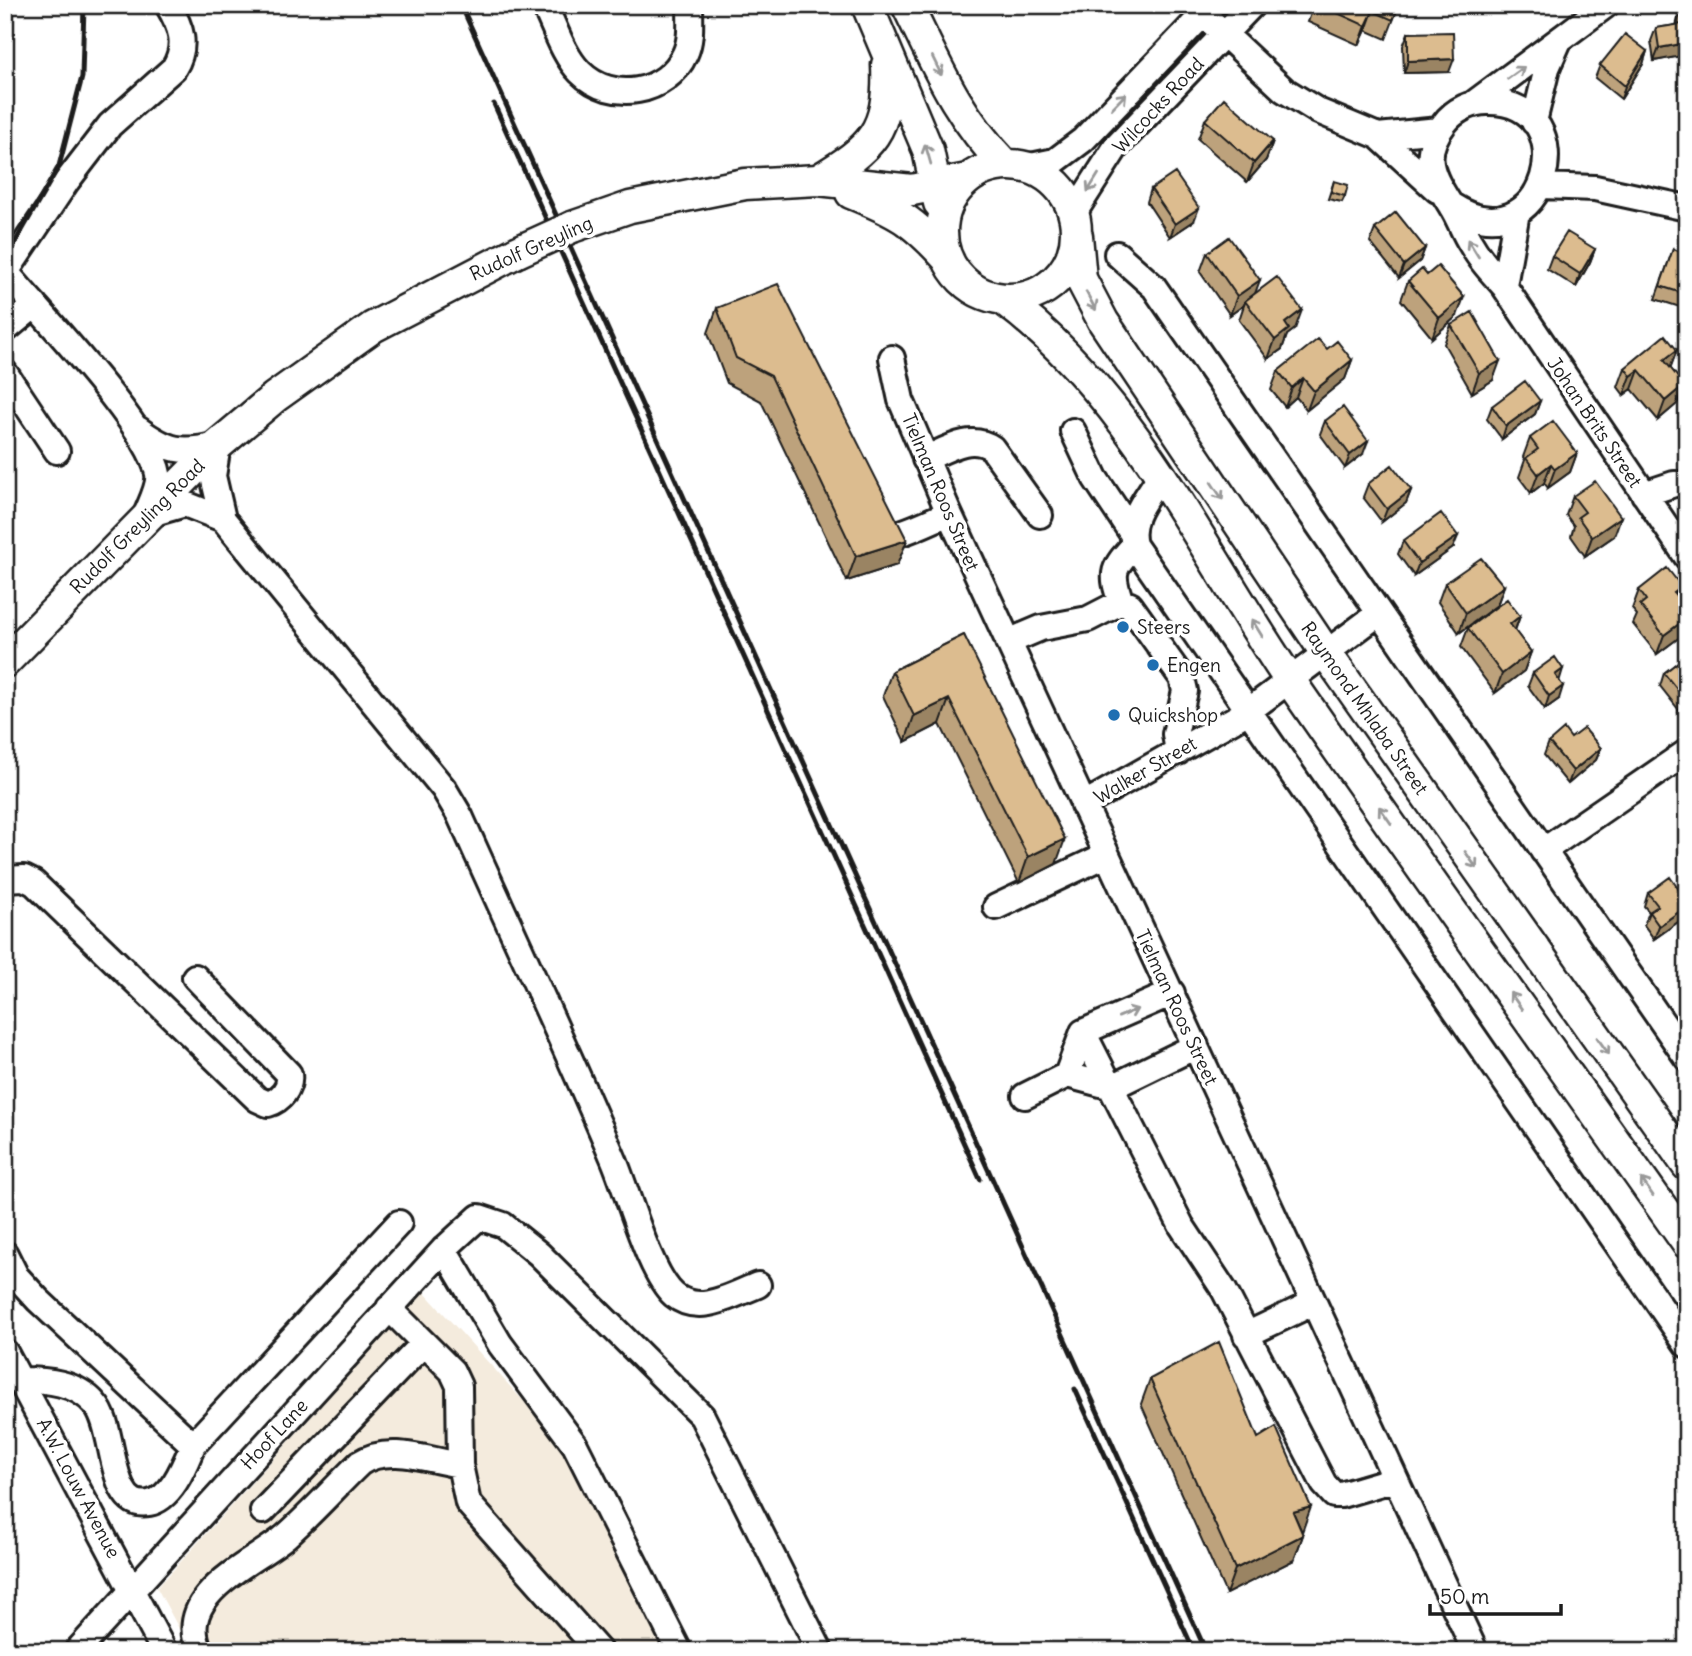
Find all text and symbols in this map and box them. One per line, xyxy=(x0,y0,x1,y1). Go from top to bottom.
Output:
street label: Wilcocks Road xyxy=(1107,52,1209,158)
one-way arrow xyxy=(931,55,945,76)
one-way arrow xyxy=(1506,66,1525,80)
one-way arrow xyxy=(1111,93,1128,110)
one-way arrow xyxy=(920,143,933,165)
one-way arrow xyxy=(1086,173,1100,193)
street label: Rudolf Greyling xyxy=(466,210,596,286)
one-way arrow xyxy=(1466,239,1481,258)
one-way arrow xyxy=(1085,291,1099,311)
street label: Johan Brits Street xyxy=(1542,352,1648,492)
street label: Tielman Roos Street xyxy=(897,410,985,574)
street label: Rudolf Greyling Road xyxy=(65,454,209,598)
one-way arrow xyxy=(1210,481,1224,500)
place label: Steers xyxy=(1137,615,1190,639)
street label: Raymond Mhlaba Street xyxy=(1296,617,1434,799)
one-way arrow xyxy=(1249,618,1263,638)
marker: Steers xyxy=(1115,619,1131,635)
place label: Engen xyxy=(1167,653,1221,677)
marker: Engen xyxy=(1145,657,1161,673)
place label: Quickshop xyxy=(1128,703,1218,727)
marker: Quickshop xyxy=(1106,707,1122,723)
street label: Walker Street xyxy=(1089,731,1201,809)
one-way arrow xyxy=(1378,806,1392,825)
one-way arrow xyxy=(1464,850,1478,869)
street label: Tielman Roos Street xyxy=(1130,925,1224,1089)
one-way arrow xyxy=(1509,992,1523,1011)
one-way arrow xyxy=(1117,1006,1138,1019)
one-way arrow xyxy=(1596,1036,1610,1055)
one-way arrow xyxy=(1640,1178,1654,1197)
street label: Hoof Lane xyxy=(235,1394,313,1474)
street label: A.W. Louw Avenue xyxy=(32,1414,126,1562)
scale bar xyxy=(1430,1572,1561,1616)
text: 50 m xyxy=(1440,1583,1489,1610)

